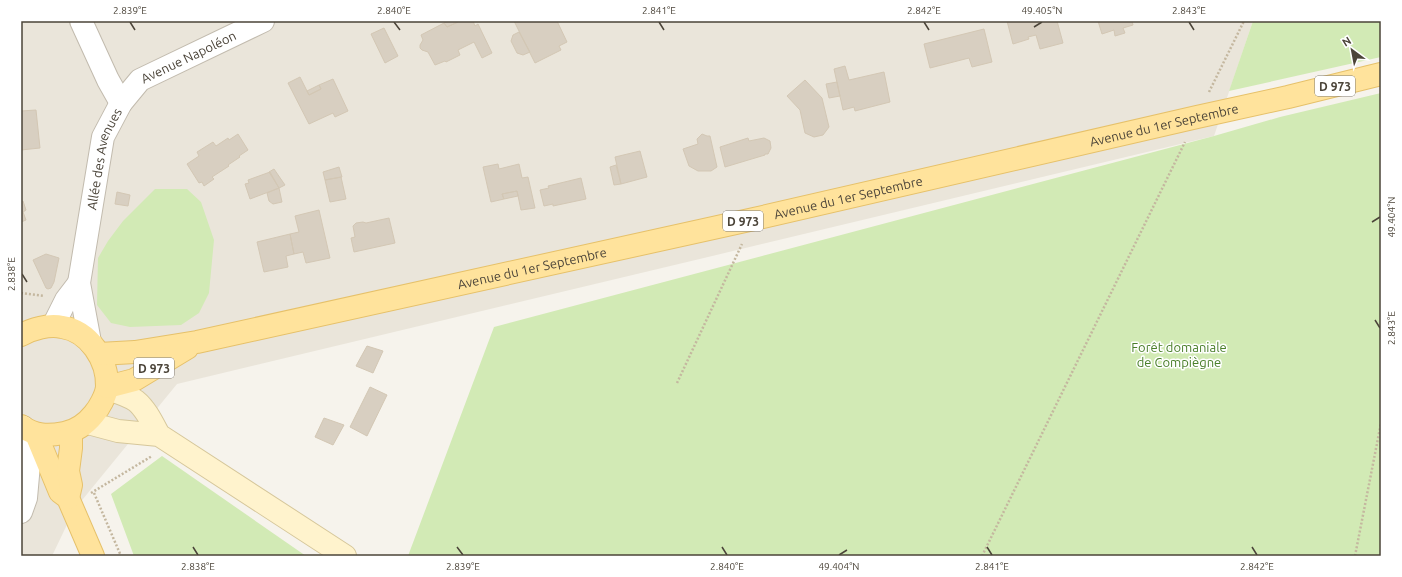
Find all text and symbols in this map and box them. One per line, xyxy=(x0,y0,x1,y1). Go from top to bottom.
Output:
text: 2.839°E xyxy=(113,5,147,16)
text: 2.840°E xyxy=(377,5,411,16)
text: 2.841°E xyxy=(642,5,676,16)
text: 2.842°E xyxy=(907,5,941,16)
text: 49.405°N xyxy=(1021,5,1063,16)
text: 2.843°E xyxy=(1172,5,1206,16)
street label: Avenue Napoléon xyxy=(139,28,238,85)
north arrow xyxy=(1332,30,1372,70)
text: N xyxy=(1340,34,1353,49)
road number: D 973 xyxy=(1315,76,1355,96)
street label: Avenue du 1er Septembre xyxy=(1088,101,1240,148)
street label: Allée des Avenues xyxy=(84,105,124,211)
street label: Avenue du 1er Septembre xyxy=(773,173,924,221)
text: 49.404°N xyxy=(1386,196,1397,238)
road number: D 973 xyxy=(723,211,763,231)
street label: Avenue du 1er Septembre xyxy=(456,245,608,291)
text: 2.838°E xyxy=(6,257,17,291)
text: 2.843°E xyxy=(1386,311,1397,345)
park label: Forêt domaniale de Compiègne xyxy=(1131,340,1227,369)
road number: D 973 xyxy=(134,358,174,378)
text: 2.838°E xyxy=(181,561,215,572)
text: 2.839°E xyxy=(446,561,480,572)
text: 2.840°E xyxy=(710,561,744,572)
text: 49.404°N xyxy=(818,561,860,572)
text: 2.841°E xyxy=(975,561,1009,572)
text: 2.842°E xyxy=(1240,561,1274,572)

